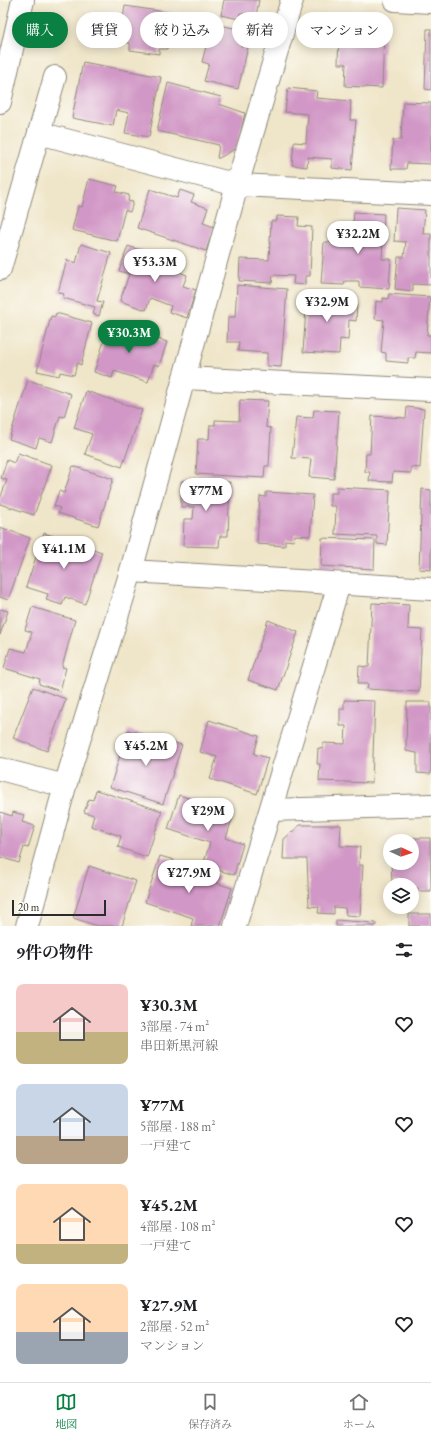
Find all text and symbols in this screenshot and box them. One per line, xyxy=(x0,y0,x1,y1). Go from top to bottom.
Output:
chip: 購入 xyxy=(12,12,68,48)
chip: 賃貸 xyxy=(76,12,132,48)
chip: 絞り込み xyxy=(140,12,224,48)
chip: 新着 xyxy=(232,12,288,48)
chip: マンション xyxy=(296,12,393,48)
pin: ¥32.2M xyxy=(325,221,391,255)
text: ¥32.2M xyxy=(336,225,380,242)
pin: ¥53.3M xyxy=(122,249,188,283)
text: ¥53.3M xyxy=(133,253,177,270)
pin: ¥32.9M xyxy=(294,289,360,323)
text: ¥32.9M xyxy=(305,293,349,310)
pin: ¥30.3M xyxy=(96,320,162,354)
text: ¥30.3M xyxy=(107,324,151,341)
pin: ¥77M xyxy=(182,478,230,512)
text: ¥77M xyxy=(189,482,223,499)
pin: ¥41.1M xyxy=(31,536,97,570)
text: ¥41.1M xyxy=(42,540,86,557)
pin: ¥45.2M xyxy=(113,733,179,767)
text: ¥45.2M xyxy=(124,737,168,754)
pin: ¥29M xyxy=(184,798,232,832)
text: ¥29M xyxy=(191,802,225,819)
north arrow xyxy=(383,834,419,870)
map controls xyxy=(383,834,419,914)
pin: ¥27.9M xyxy=(156,860,222,894)
text: ¥27.9M xyxy=(167,864,211,881)
button: layers xyxy=(383,878,419,914)
scale bar xyxy=(12,898,106,917)
text: 20 m xyxy=(18,900,39,914)
icon: filters xyxy=(393,939,415,961)
text: 9件の物件 xyxy=(16,941,93,963)
text: ¥30.3M xyxy=(140,994,198,1016)
icon: home xyxy=(48,1000,96,1048)
icon: heart xyxy=(393,1013,415,1035)
text: 3部屋 · 74 m² xyxy=(140,1018,209,1035)
text: 串田新黒河線 xyxy=(140,1037,218,1054)
text: ¥77M xyxy=(140,1094,185,1116)
icon: home xyxy=(48,1100,96,1148)
icon: heart xyxy=(393,1113,415,1135)
text: 5部屋 · 188 m² xyxy=(140,1118,215,1135)
text: 一戸建て xyxy=(140,1137,192,1154)
text: ¥45.2M xyxy=(140,1194,198,1216)
icon: home xyxy=(48,1200,96,1248)
icon: heart xyxy=(393,1213,415,1235)
text: 4部屋 · 108 m² xyxy=(140,1218,215,1235)
text: 一戸建て xyxy=(140,1237,192,1254)
text: ¥27.9M xyxy=(140,1294,198,1316)
icon: home xyxy=(48,1300,96,1348)
icon: heart xyxy=(393,1313,415,1335)
text: 2部屋 · 52 m² xyxy=(140,1318,209,1335)
text: マンション xyxy=(140,1337,204,1354)
tab: 地図 xyxy=(55,1391,77,1431)
tab: 保存済み xyxy=(188,1391,232,1431)
tab: ホーム xyxy=(343,1391,376,1431)

